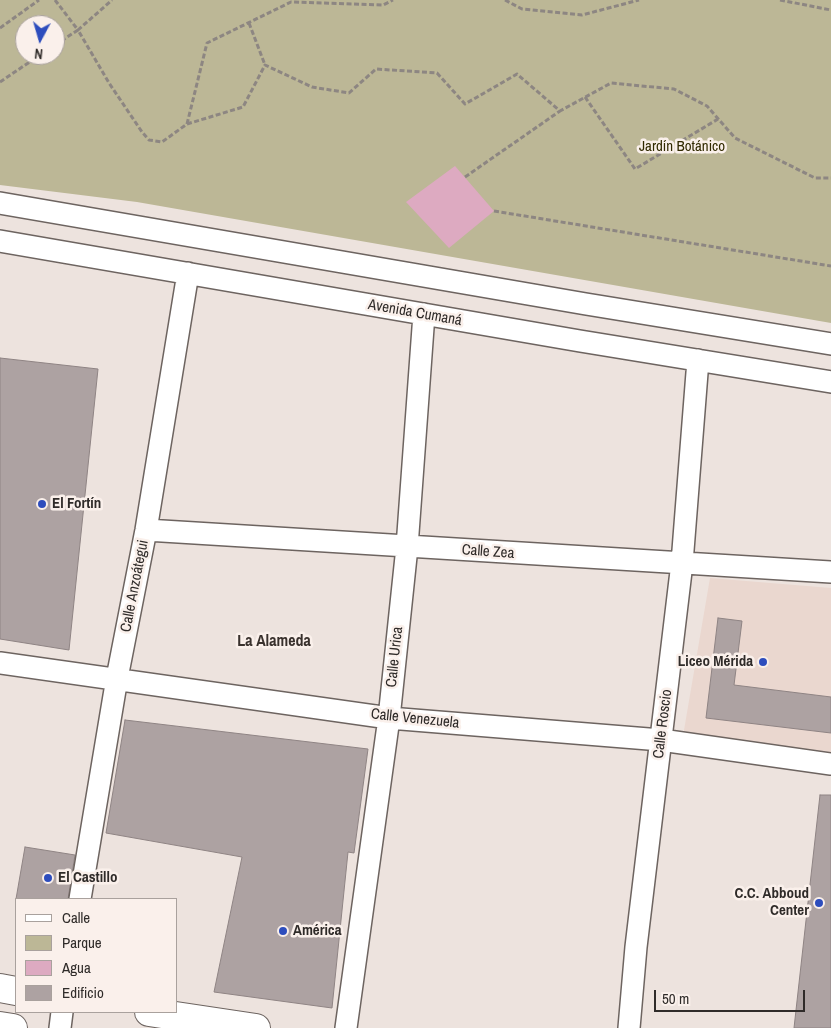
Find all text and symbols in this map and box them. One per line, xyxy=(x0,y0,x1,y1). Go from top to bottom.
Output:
north arrow xyxy=(15,15,65,65)
text: N xyxy=(33,45,44,63)
park label: Jardín Botánico xyxy=(639,138,725,156)
street label: Avenida Cumaná xyxy=(367,296,463,330)
place label: El Fortín xyxy=(52,495,101,513)
marker: El Fortín xyxy=(36,498,48,510)
street label: Calle Anzoátegui xyxy=(117,538,153,634)
street label: Calle Zea xyxy=(461,541,515,563)
street label: Calle Urica xyxy=(383,626,407,688)
district label: La Alameda xyxy=(237,632,311,652)
place label: Liceo Mérida xyxy=(678,653,753,671)
marker: Liceo Mérida xyxy=(757,656,769,668)
street label: Calle Roscio xyxy=(650,688,676,760)
street label: Calle Venezuela xyxy=(370,705,460,733)
place label: El Castillo xyxy=(58,869,117,887)
marker: El Castillo xyxy=(42,872,54,884)
place label: C.C. Abboud Center xyxy=(735,885,809,920)
marker: C.C. Abboud Center xyxy=(813,897,825,909)
legend xyxy=(15,898,178,1013)
text: Calle xyxy=(62,907,90,928)
place label: América xyxy=(293,922,342,940)
marker: América xyxy=(277,925,289,937)
text: Parque xyxy=(62,932,102,953)
text: Agua xyxy=(62,957,91,978)
scale bar xyxy=(656,980,807,1012)
text: Edificio xyxy=(62,982,104,1003)
text: 50 m xyxy=(662,988,689,1009)

